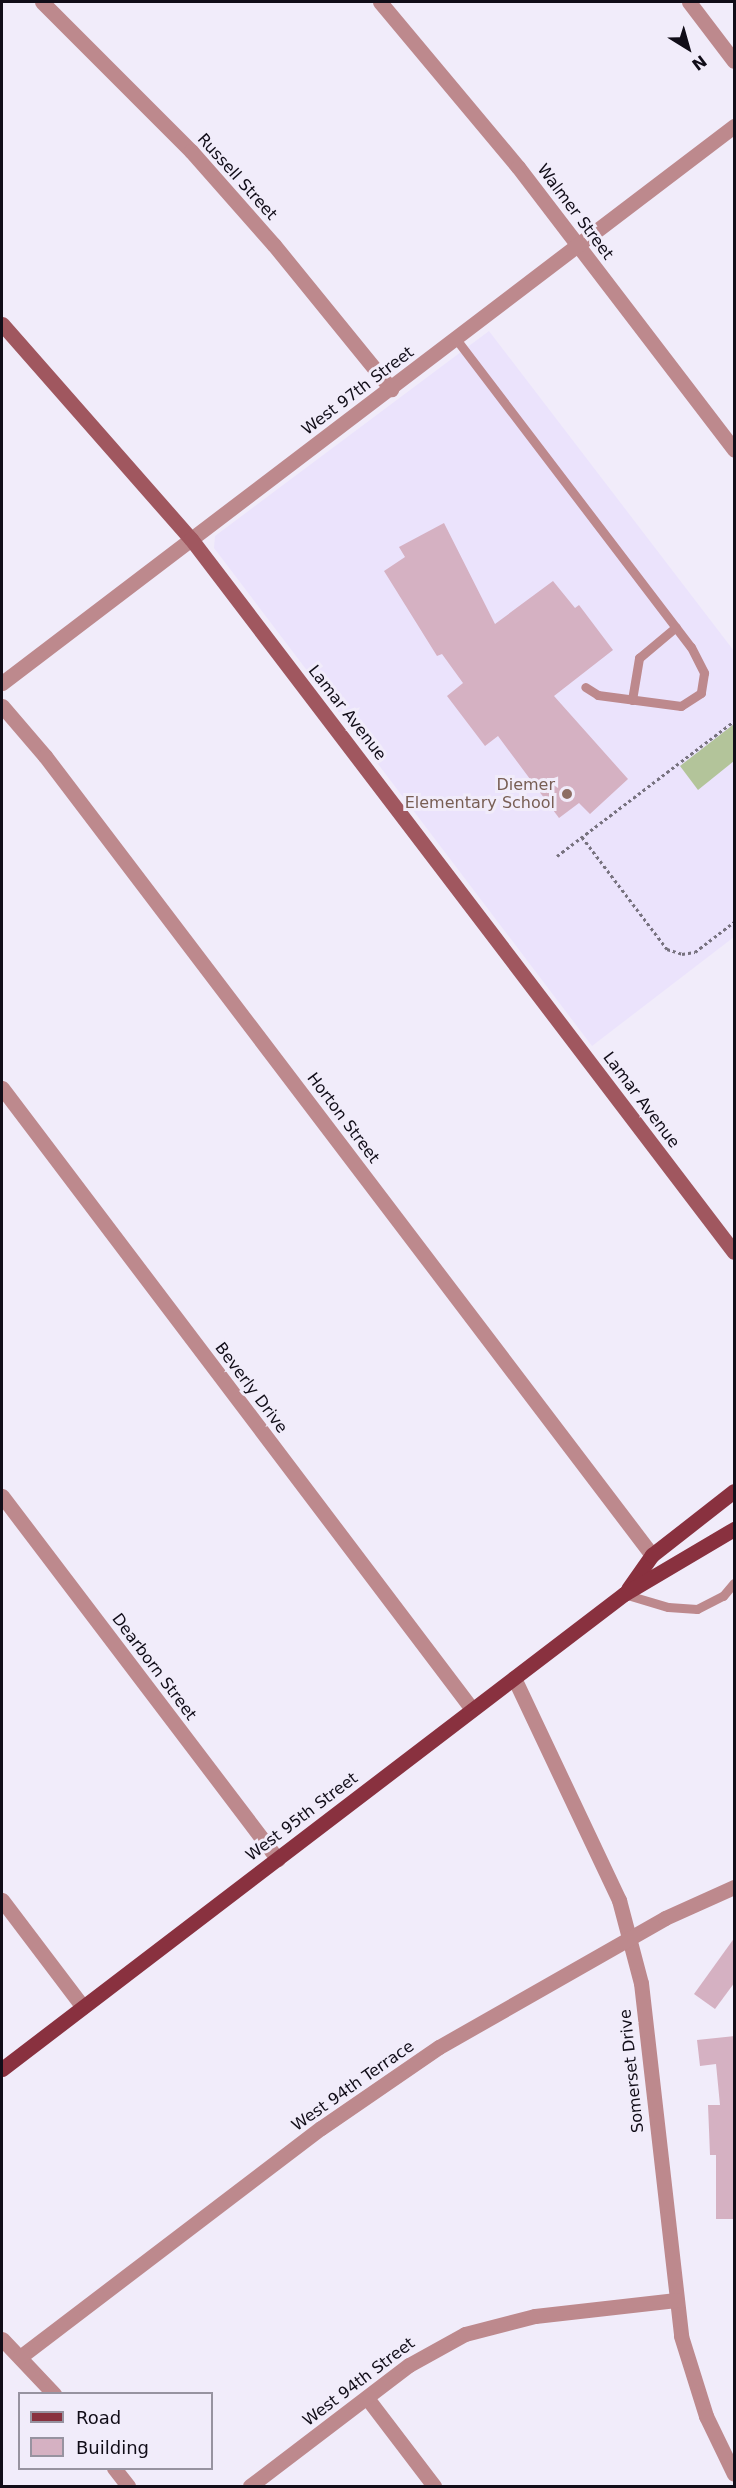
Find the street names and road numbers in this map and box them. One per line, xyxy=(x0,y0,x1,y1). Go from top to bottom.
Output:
street label: Russell Street xyxy=(193,130,281,224)
street label: Walmer Street xyxy=(533,160,617,264)
street label: West 97th Street xyxy=(298,343,418,439)
street label: Lamar Avenue xyxy=(304,662,390,764)
street label: Lamar Avenue xyxy=(599,1048,683,1152)
street label: Horton Street xyxy=(303,1069,383,1167)
street label: Beverly Drive xyxy=(211,1339,291,1437)
street label: Dearborn Street xyxy=(108,1610,200,1724)
street label: West 95th Street xyxy=(242,1769,362,1865)
street label: Somerset Drive xyxy=(616,2008,648,2134)
street label: West 94th Terrace xyxy=(288,2037,418,2135)
street label: West 94th Street xyxy=(299,2334,419,2430)

